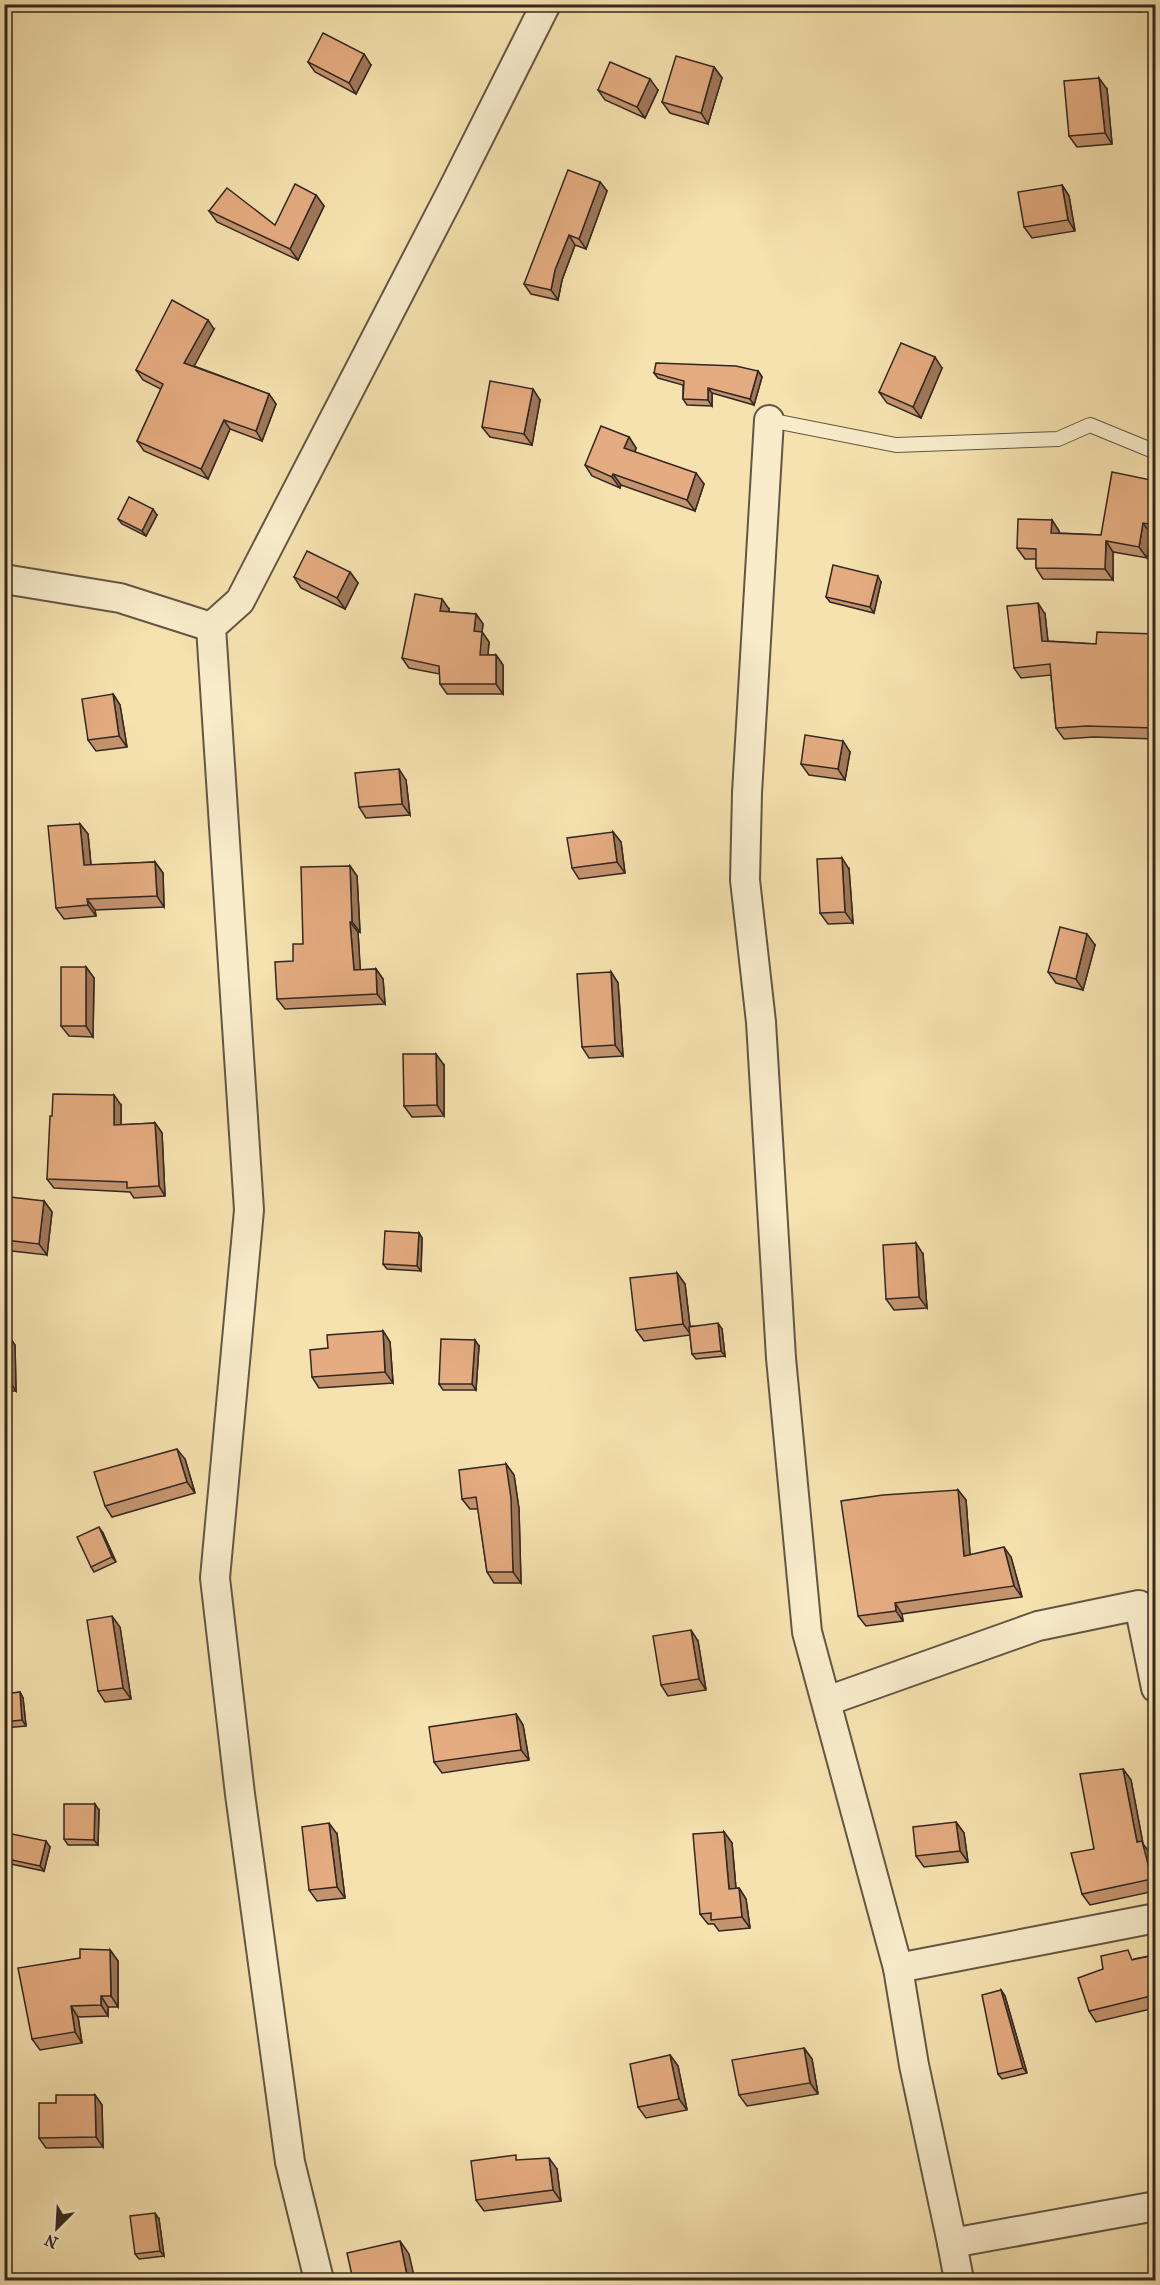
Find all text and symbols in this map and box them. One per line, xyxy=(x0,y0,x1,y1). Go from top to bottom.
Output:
north arrow xyxy=(27,2198,87,2258)
text: N xyxy=(41,2230,61,2252)

